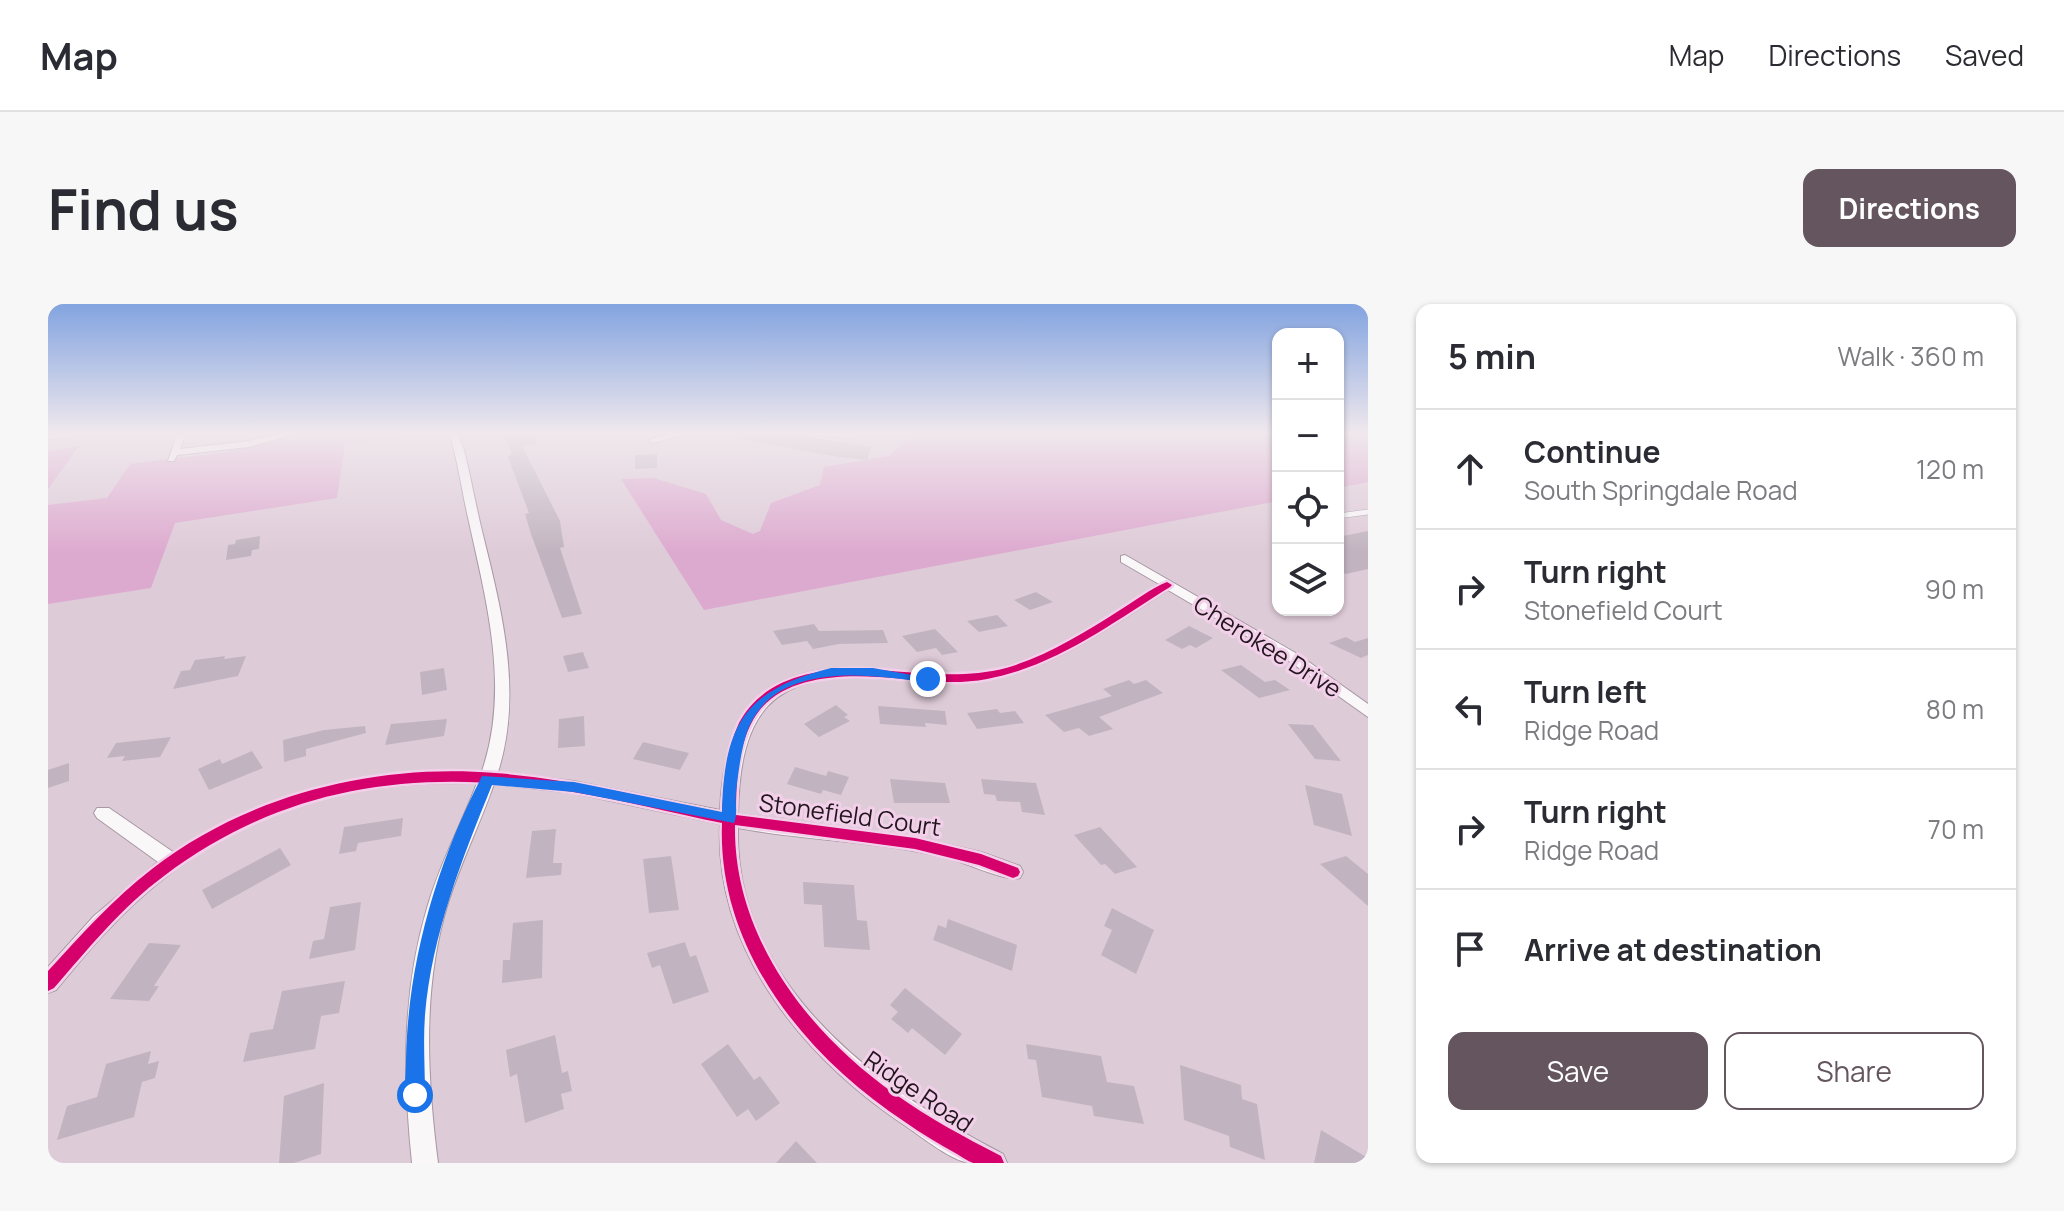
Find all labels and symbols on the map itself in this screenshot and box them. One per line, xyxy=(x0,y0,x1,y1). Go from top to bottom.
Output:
street label: Cherokee Drive xyxy=(1188,587,1348,705)
route end xyxy=(910,661,946,697)
street label: Stonefield Court xyxy=(757,785,943,843)
street label: Ridge Road xyxy=(858,1042,980,1140)
route start xyxy=(397,1077,433,1113)

